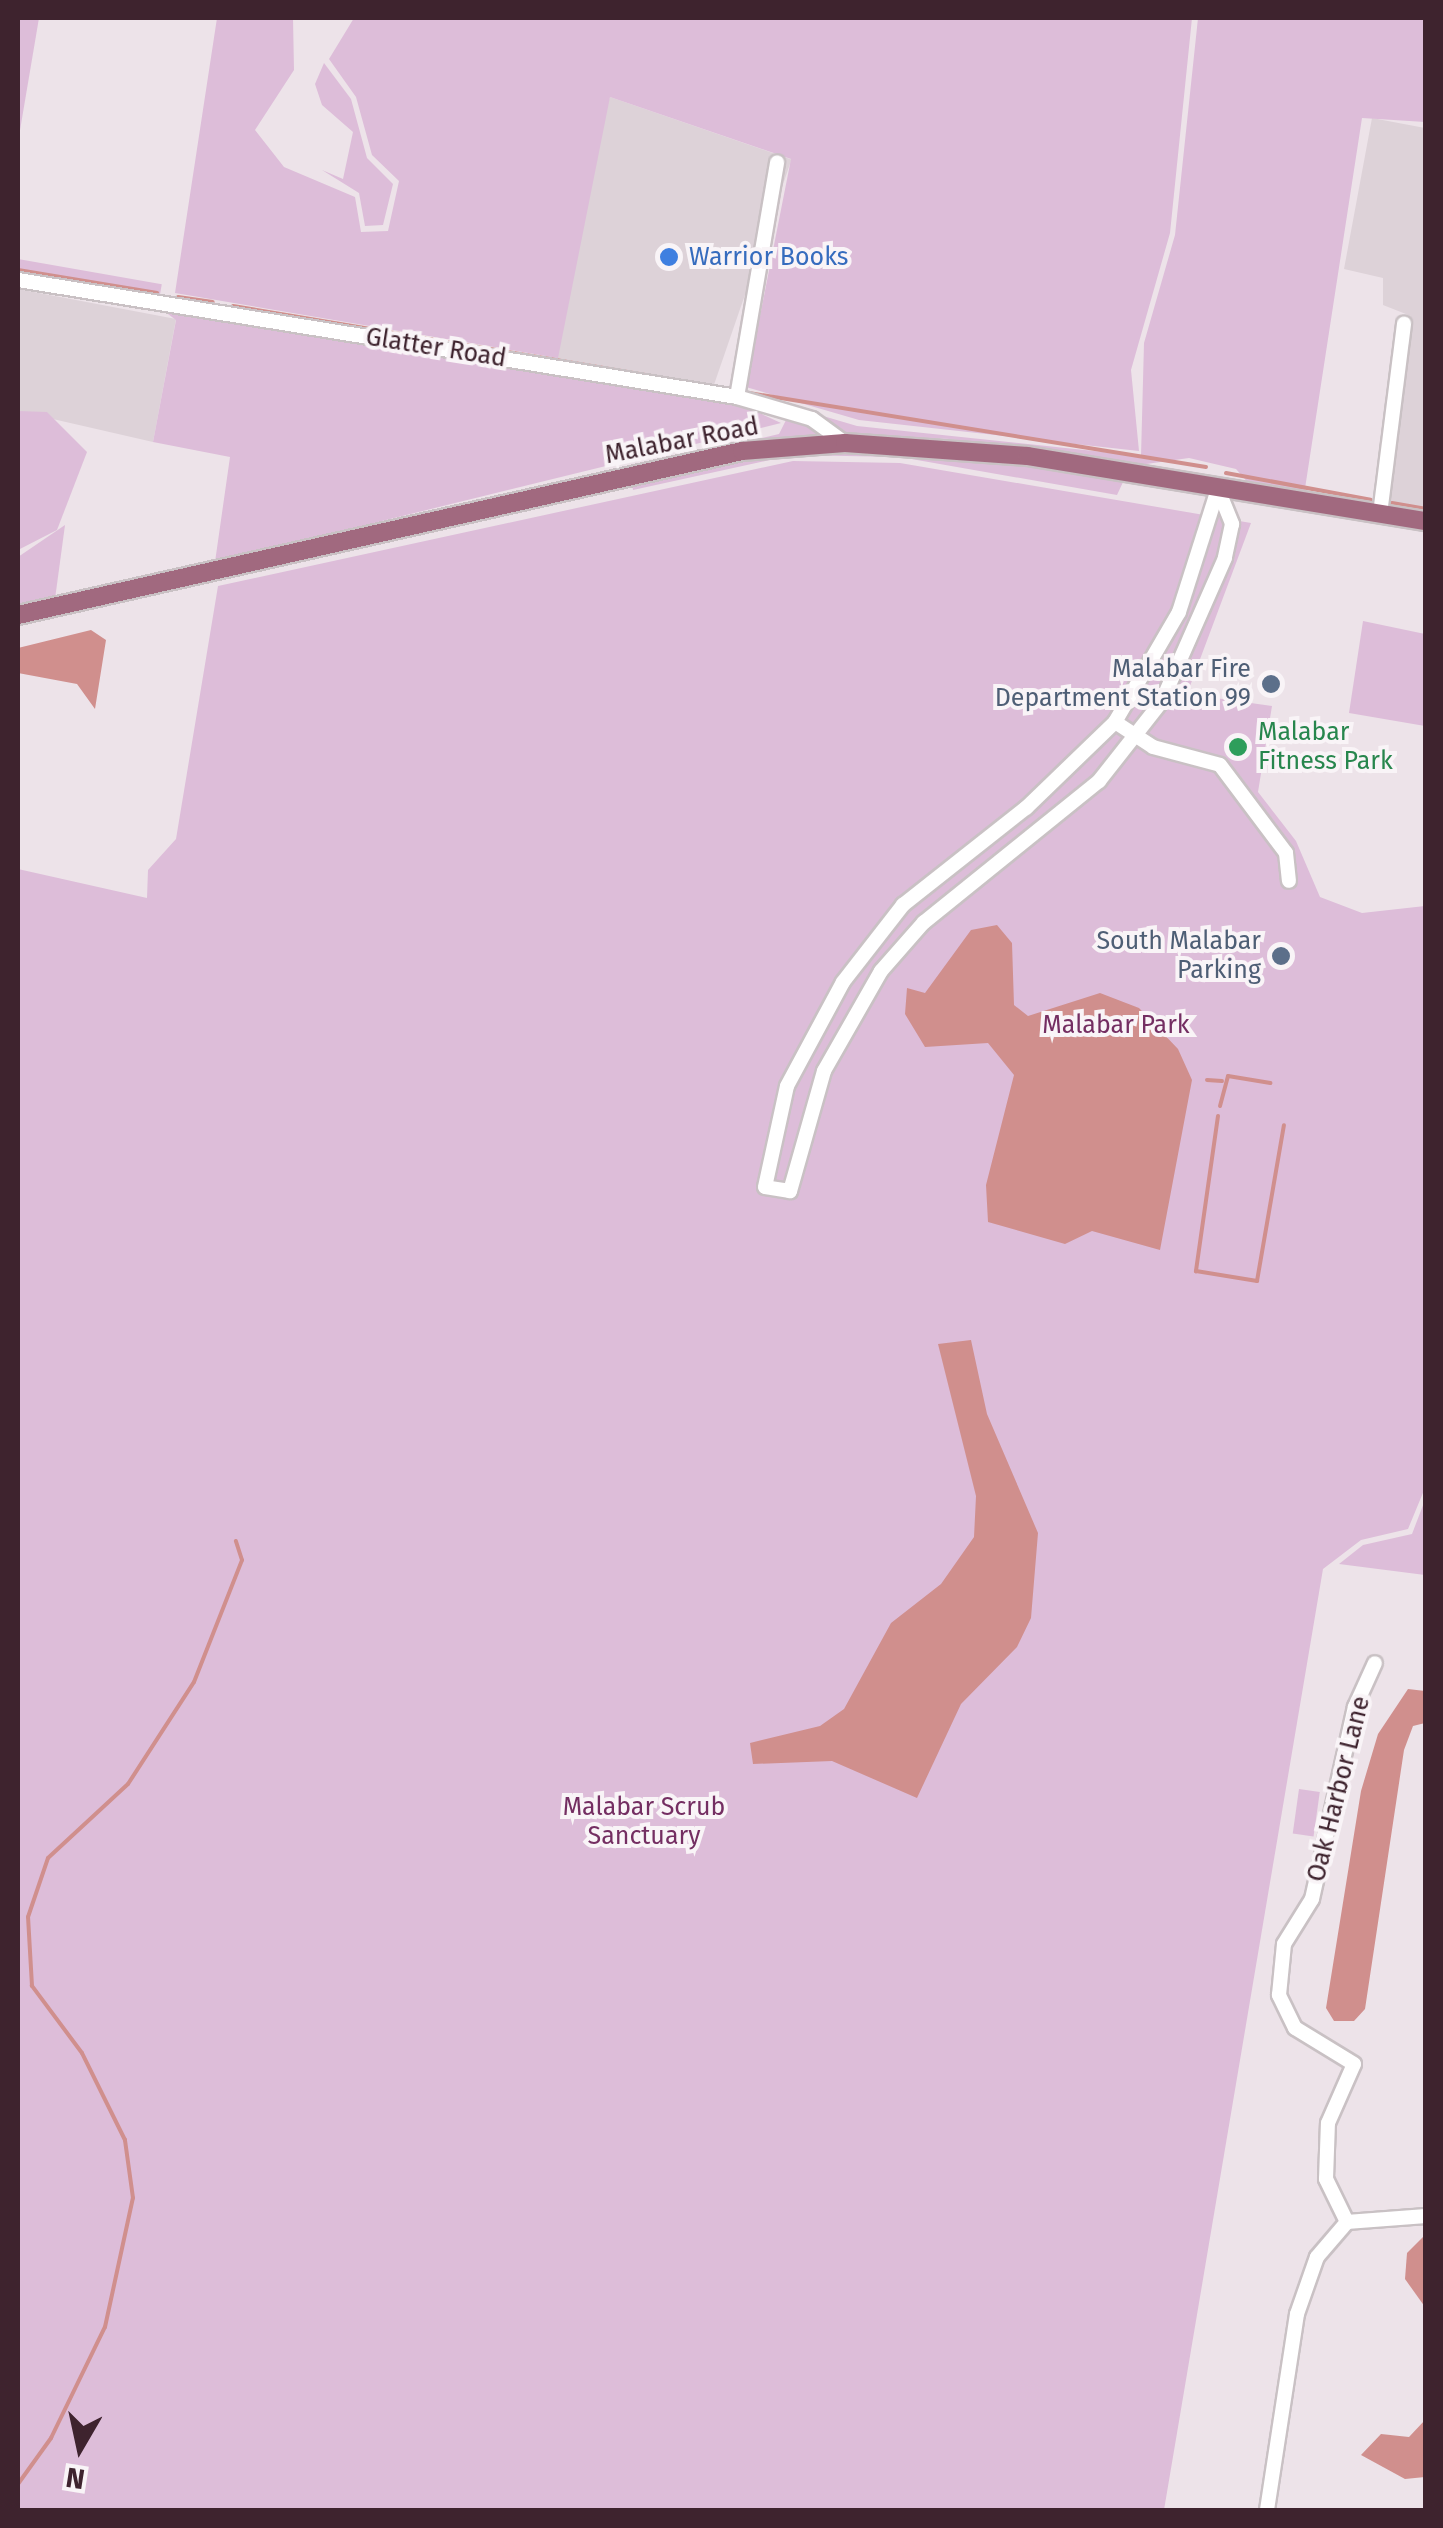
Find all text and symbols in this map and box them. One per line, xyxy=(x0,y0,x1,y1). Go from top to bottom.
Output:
place label: Warrior Books xyxy=(689,242,848,272)
marker: Warrior Books xyxy=(658,246,680,268)
street label: Glatter Road xyxy=(364,322,508,374)
street label: Malabar Road xyxy=(603,411,761,471)
place label: Malabar Fire Department Station 99 xyxy=(995,655,1251,714)
marker: Malabar Fire Department Station 99 xyxy=(1260,673,1282,695)
place label: Malabar Fitness Park xyxy=(1258,718,1393,777)
marker: Malabar Fitness Park xyxy=(1227,736,1249,758)
place label: South Malabar Parking xyxy=(1096,927,1261,986)
marker: South Malabar Parking xyxy=(1270,945,1292,967)
park label: Malabar Park xyxy=(1042,1010,1190,1040)
street label: Oak Harbor Lane xyxy=(1301,1693,1377,1885)
park label: Malabar Scrub Sanctuary xyxy=(563,1793,725,1852)
north arrow xyxy=(30,2398,130,2498)
text: N xyxy=(63,2460,87,2496)

